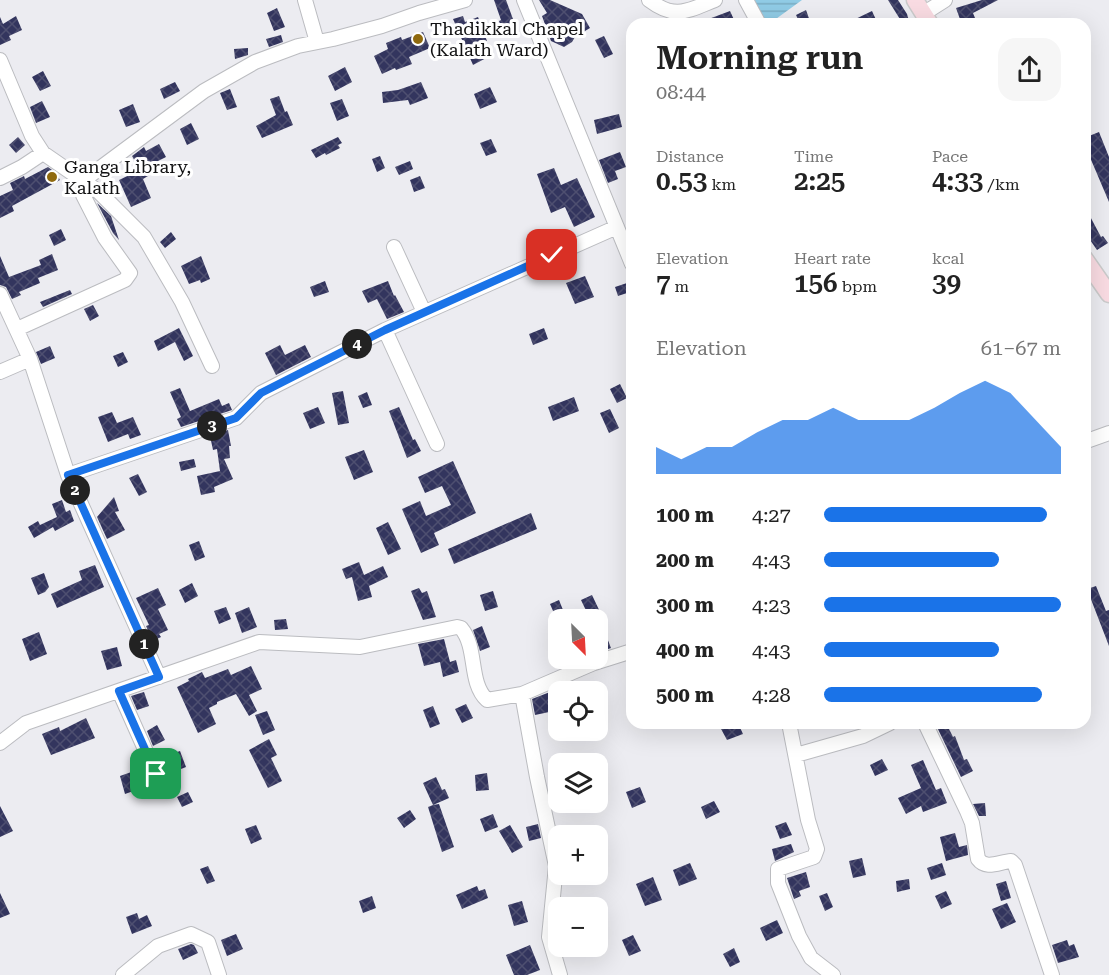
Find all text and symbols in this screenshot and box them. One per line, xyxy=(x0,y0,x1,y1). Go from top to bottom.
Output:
place label: Thadikkal Chapel (Kalath Ward) xyxy=(430,18,584,60)
marker: Thadikkal Chapel (Kalath Ward) xyxy=(411,32,425,46)
text: Morning run xyxy=(656,38,863,77)
button: share xyxy=(998,38,1061,101)
text: 08:44 xyxy=(656,80,706,104)
text: Distance xyxy=(656,147,724,166)
text: Time xyxy=(794,147,833,166)
text: Pace xyxy=(932,147,968,166)
place label: Ganga Library, Kalath xyxy=(64,156,191,198)
text: 0.53 xyxy=(656,166,707,196)
text: 2:25 xyxy=(794,166,845,196)
text: 4:33 xyxy=(932,166,983,196)
marker: Ganga Library, Kalath xyxy=(45,170,59,184)
text: km xyxy=(707,175,736,194)
text: /km xyxy=(983,175,1020,194)
pin xyxy=(526,229,577,280)
icon: check xyxy=(535,238,568,271)
text: Elevation xyxy=(656,249,729,268)
text: Heart rate xyxy=(794,249,871,268)
text: kcal xyxy=(932,249,964,268)
text: 7 xyxy=(656,268,671,298)
text: 156 xyxy=(794,268,838,298)
text: 39 xyxy=(932,268,961,298)
text: m xyxy=(671,277,689,296)
text: bpm xyxy=(838,277,877,296)
pin: 4 xyxy=(342,329,372,359)
text: 4 xyxy=(353,334,361,353)
text: Elevation xyxy=(656,336,747,360)
text: 61–67 m xyxy=(981,336,1061,360)
pin: 3 xyxy=(197,411,227,441)
text: 3 xyxy=(208,416,216,435)
pin: 2 xyxy=(60,475,90,505)
text: 2 xyxy=(71,480,79,499)
text: 100 m xyxy=(656,503,714,527)
text: 4:27 xyxy=(752,503,791,527)
text: 200 m xyxy=(656,548,714,572)
text: 4:43 xyxy=(752,548,791,572)
text: 300 m xyxy=(656,593,714,617)
text: 4:23 xyxy=(752,593,791,617)
north arrow xyxy=(548,609,608,669)
map controls xyxy=(548,609,608,957)
pin: 1 xyxy=(129,629,159,659)
text: 1 xyxy=(140,634,148,653)
text: 400 m xyxy=(656,638,714,662)
text: 4:43 xyxy=(752,638,791,662)
button: locate xyxy=(548,681,608,741)
text: 500 m xyxy=(656,683,714,707)
text: 4:28 xyxy=(752,683,791,707)
pin xyxy=(130,748,181,799)
button: layers xyxy=(548,753,608,813)
icon: arrive xyxy=(139,757,172,790)
button: + xyxy=(548,825,608,885)
button: − xyxy=(548,897,608,957)

